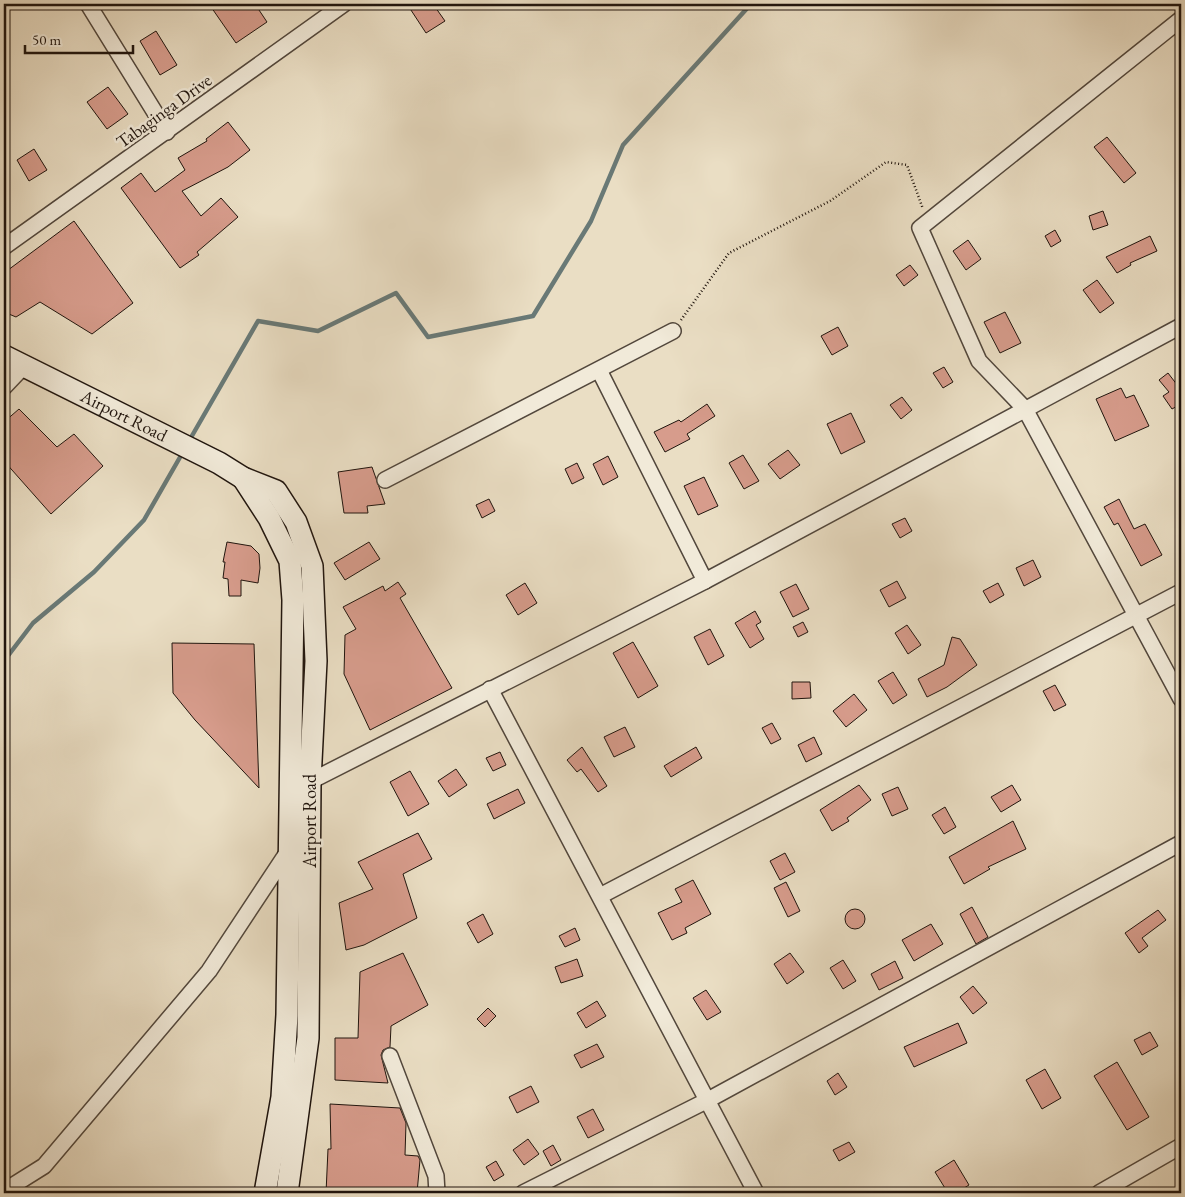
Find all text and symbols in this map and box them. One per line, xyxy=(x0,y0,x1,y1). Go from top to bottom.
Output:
scale bar xyxy=(25,22,132,54)
text: 50 m xyxy=(32,30,61,49)
street label: Tabaginga Drive xyxy=(112,68,216,153)
street label: Airport Road xyxy=(76,384,172,447)
street label: Airport Road xyxy=(298,773,321,869)

